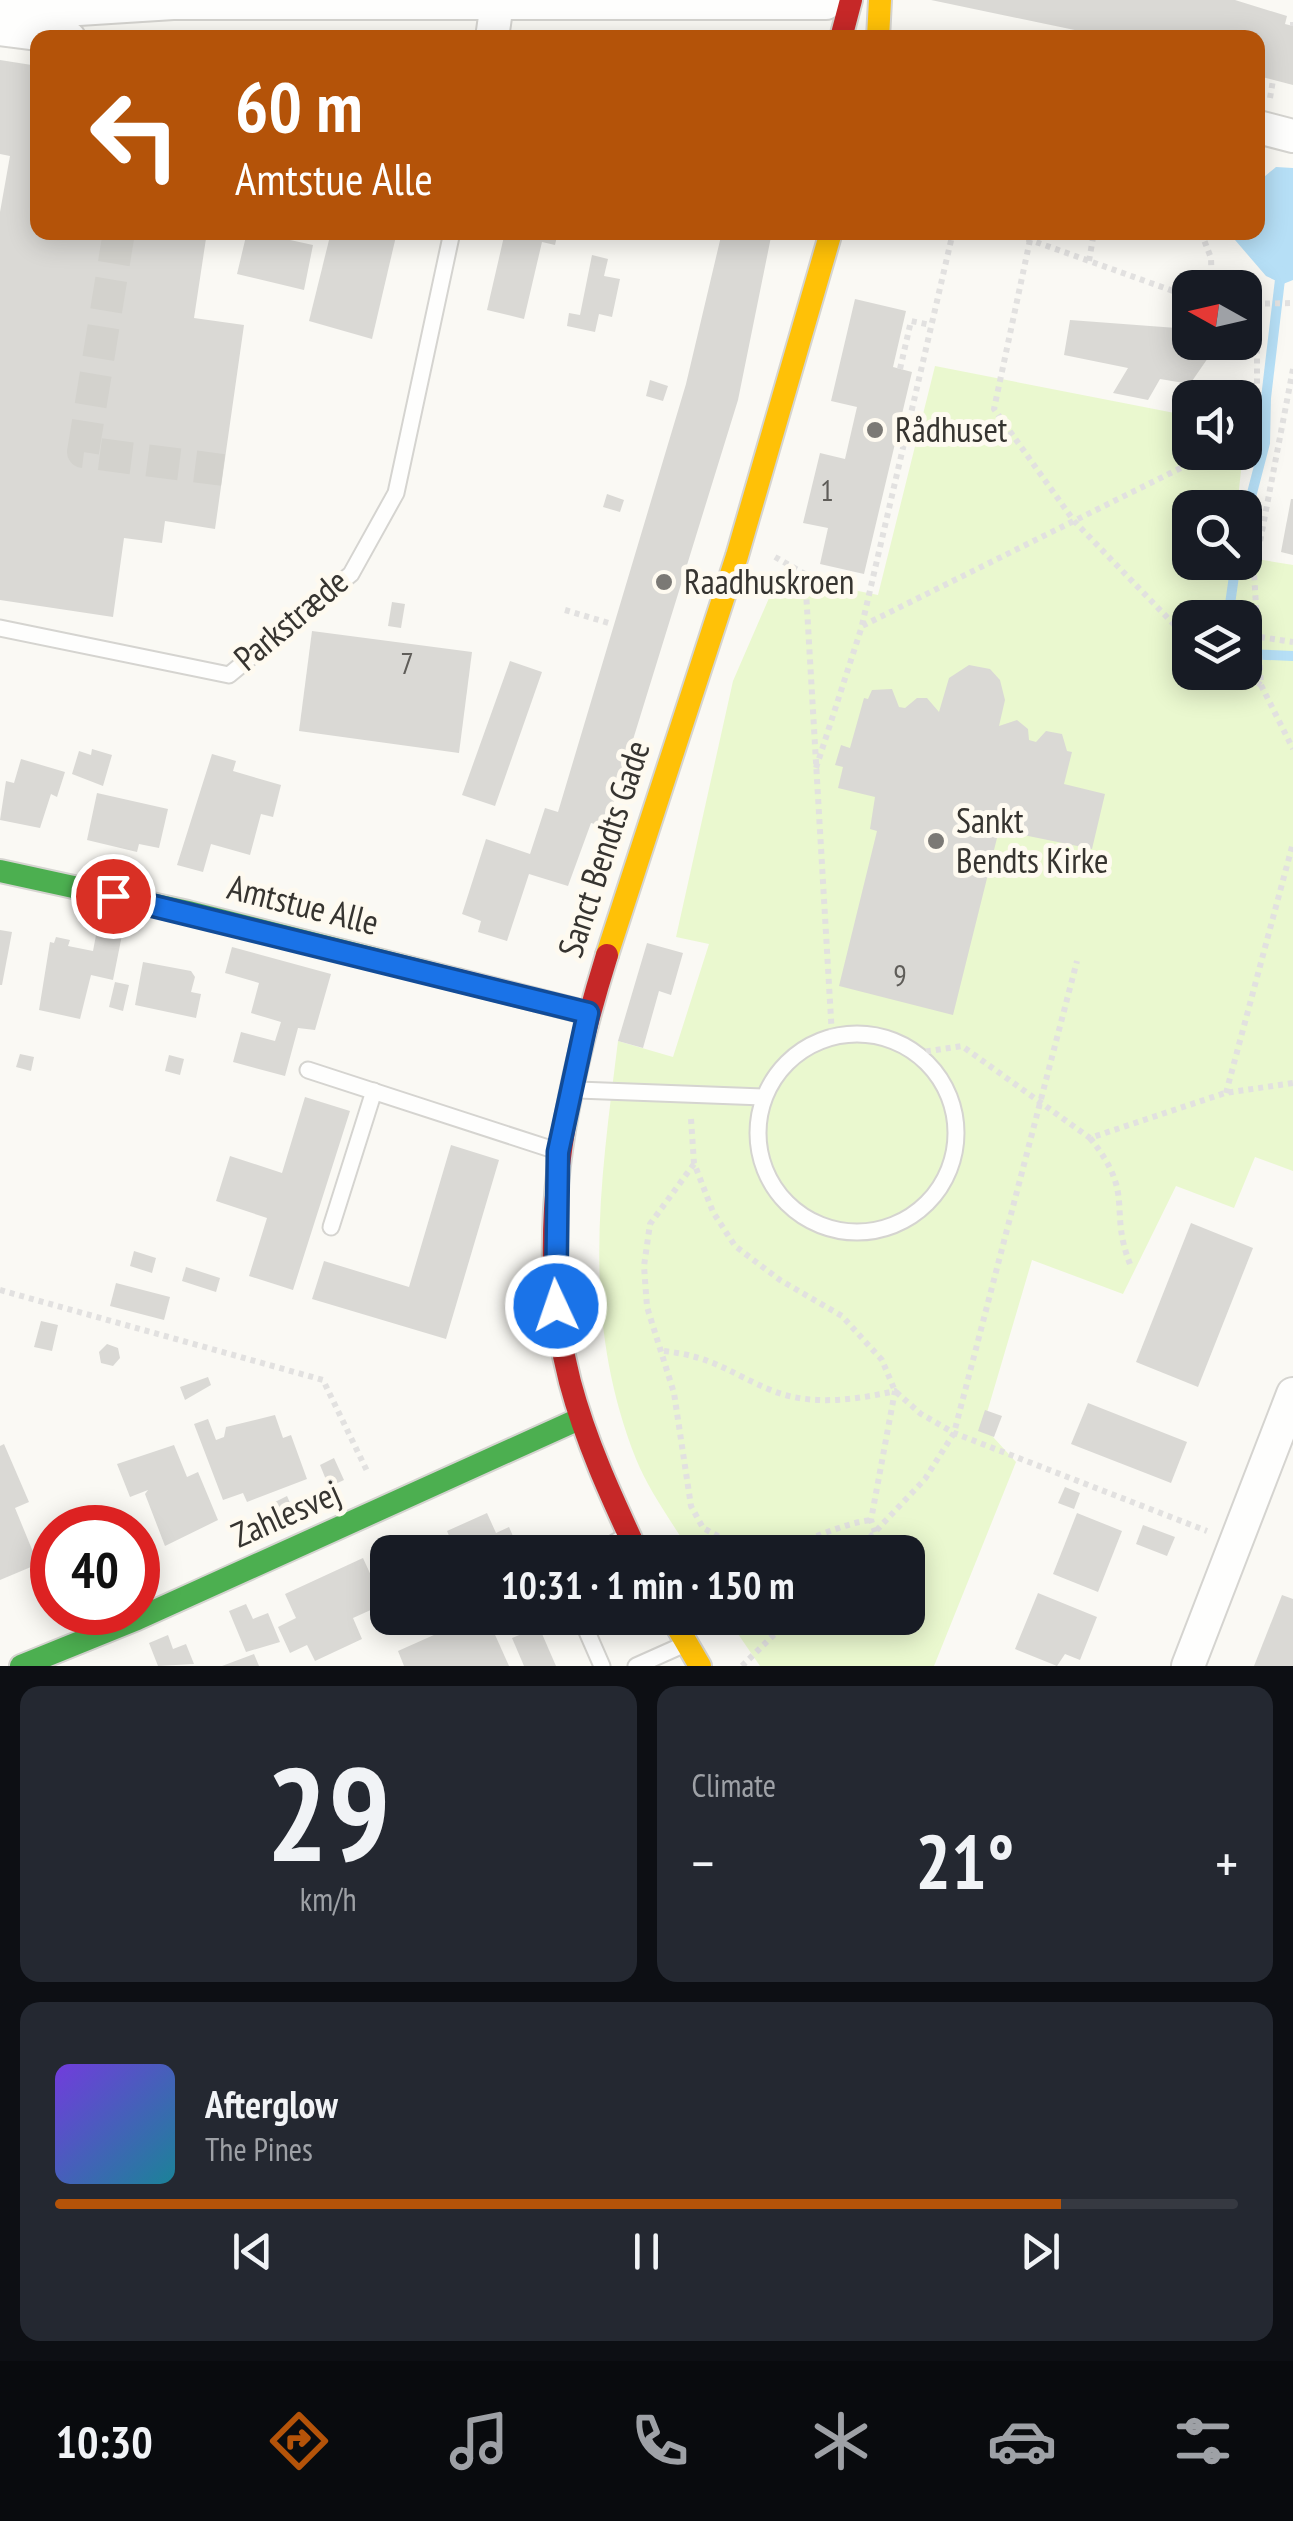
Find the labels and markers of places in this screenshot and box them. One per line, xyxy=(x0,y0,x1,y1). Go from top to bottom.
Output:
place label: Rådhuset xyxy=(895,406,1008,452)
marker: Rådhuset xyxy=(864,419,886,441)
place label: Raadhuskroen xyxy=(684,558,855,604)
marker: Raadhuskroen xyxy=(653,571,675,593)
place label: Sankt Bendts Kirke xyxy=(956,797,1108,883)
marker: Sankt Bendts Kirke xyxy=(925,830,947,852)
pin xyxy=(71,854,156,939)

